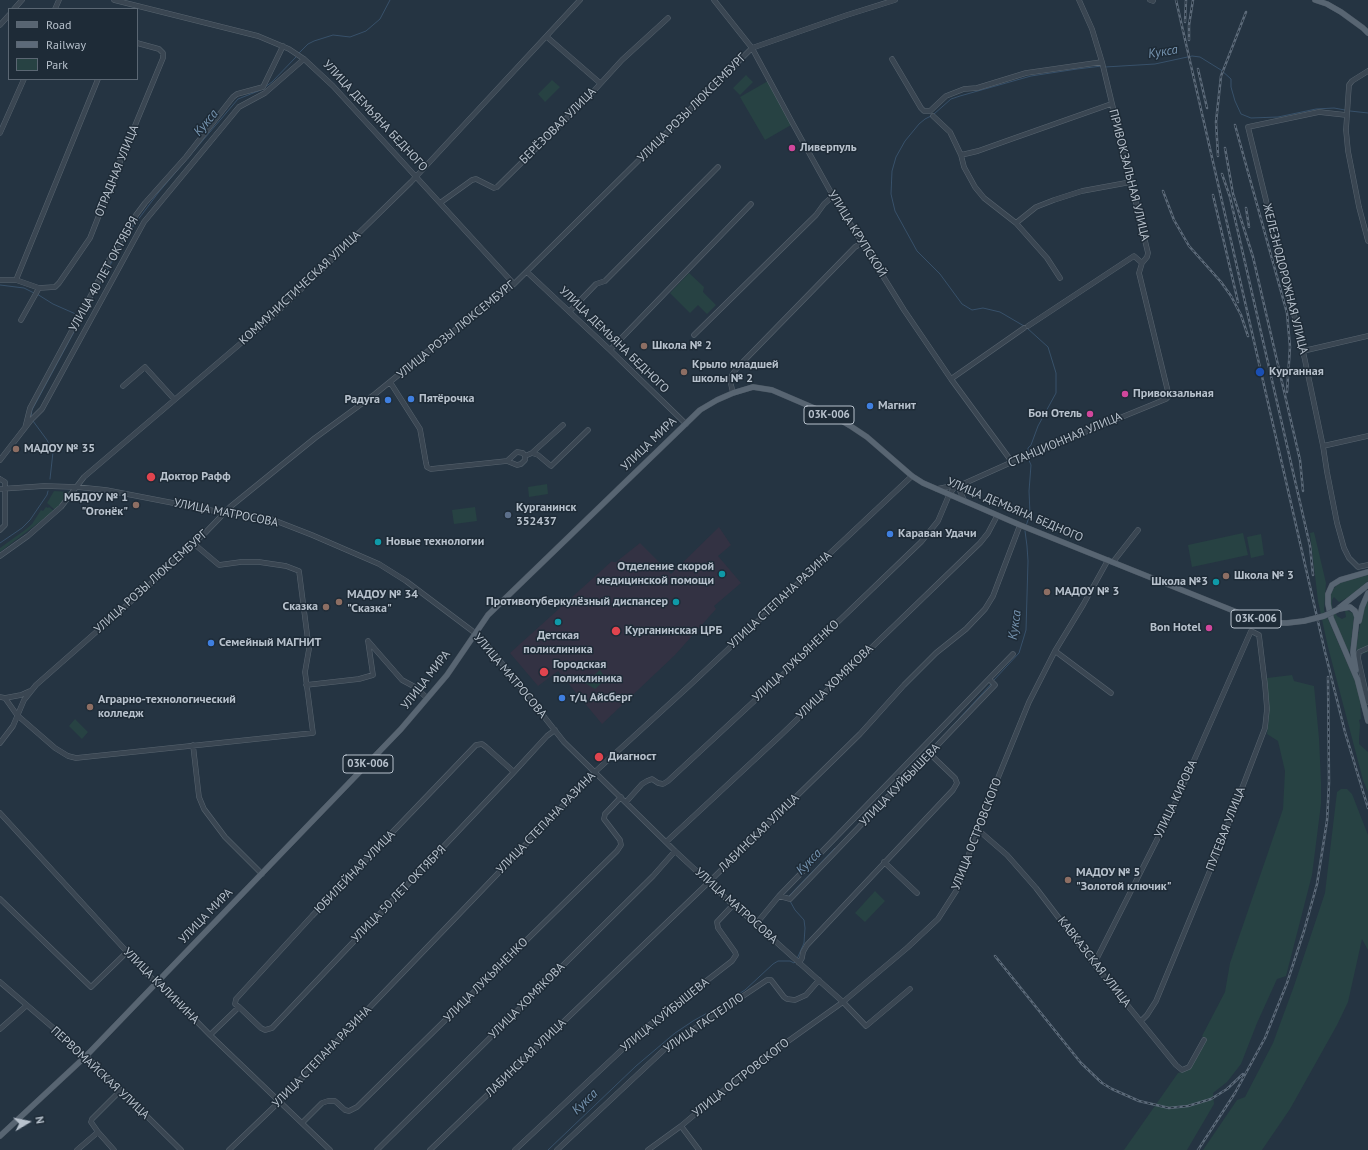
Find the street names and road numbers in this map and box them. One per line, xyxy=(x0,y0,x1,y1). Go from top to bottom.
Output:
street label: УЛИЦА РОЗЫ ЛЮКСЕМБУРГ xyxy=(635,51,749,165)
street label: УЛИЦА ДЕМЬЯНА БЕДНОГО xyxy=(320,57,430,175)
street label: БЕРЁЗОВАЯ УЛИЦА xyxy=(517,85,599,167)
street label: ПРИВОКЗАЛЬНАЯ УЛИЦА xyxy=(1106,108,1152,242)
street label: ОТРАДНАЯ УЛИЦА xyxy=(92,123,142,219)
street label: УЛИЦА КРУПСКОЙ xyxy=(825,188,889,280)
street label: ЖЕЛЕЗНОДОРОЖНАЯ УЛИЦА xyxy=(1259,202,1311,356)
street label: УЛИЦА 40 ЛЕТ ОКТЯБРЯ xyxy=(66,214,142,334)
street label: КОММУНИСТИЧЕСКАЯ УЛИЦА xyxy=(236,228,364,348)
street label: УЛИЦА РОЗЫ ЛЮКСЕМБУРГ xyxy=(394,278,518,382)
street label: УЛИЦА ДЕМЬЯНА БЕДНОГО xyxy=(556,284,672,396)
road number: 03К-006 xyxy=(804,406,854,424)
street label: СТАНЦИОННАЯ УЛИЦА xyxy=(1006,409,1124,471)
street label: УЛИЦА МИРА xyxy=(618,414,680,474)
street label: УЛИЦА ДЕМЬЯНА БЕДНОГО xyxy=(945,475,1085,545)
street label: УЛИЦА МАТРОСОВА xyxy=(172,496,280,530)
street label: УЛИЦА РОЗЫ ЛЮКСЕМБУРГ xyxy=(91,527,211,637)
street label: УЛИЦА СТЕПАНА РАЗИНА xyxy=(725,548,835,652)
road number: 03К-006 xyxy=(1231,610,1281,628)
street label: УЛИЦА ЛУКЬЯНЕНКО xyxy=(750,617,842,705)
street label: УЛИЦА МАТРОСОВА xyxy=(470,631,550,721)
street label: УЛИЦА ХОМЯКОВА xyxy=(794,642,876,722)
street label: УЛИЦА МИРА xyxy=(398,648,454,712)
street label: УЛИЦА КУЙБЫШЕВА xyxy=(857,741,943,829)
road number: 03К-006 xyxy=(343,755,393,773)
street label: УЛИЦА КИРОВА xyxy=(1152,758,1200,840)
street label: УЛИЦА СТЕПАНА РАЗИНА xyxy=(494,769,598,877)
street label: УЛИЦА ОСТРОВСКОГО xyxy=(949,776,1005,892)
street label: ПУТЕВАЯ УЛИЦА xyxy=(1203,785,1249,873)
street label: ЛАБИНСКАЯ УЛИЦА xyxy=(716,791,802,875)
street label: ЮБИЛЕЙНАЯ УЛИЦА xyxy=(312,827,398,917)
street label: УЛИЦА 50 ЛЕТ ОКТЯБРЯ xyxy=(349,842,449,946)
street label: УЛИЦА МАТРОСОВА xyxy=(692,865,780,947)
street label: УЛИЦА МИРА xyxy=(176,885,236,947)
street label: КАВКАЗСКАЯ УЛИЦА xyxy=(1054,914,1134,1010)
street label: УЛИЦА ЛУКЬЯНЕНКО xyxy=(441,935,531,1025)
street label: УЛИЦА КАЛИНИНА xyxy=(120,945,202,1027)
street label: УЛИЦА ХОМЯКОВА xyxy=(486,960,568,1042)
street label: УЛИЦА КУЙБЫШЕВА xyxy=(618,975,712,1055)
street label: УЛИЦА ГАСТЕЛЛО xyxy=(661,990,747,1056)
street label: УЛИЦА СТЕПАНА РАЗИНА xyxy=(270,1003,374,1111)
street label: ЛАБИНСКАЯ УЛИЦА xyxy=(483,1016,569,1100)
street label: ПЕРВОМАЙСКАЯ УЛИЦА xyxy=(48,1024,152,1122)
street label: УЛИЦА ОСТРОВСКОГО xyxy=(690,1036,792,1120)

